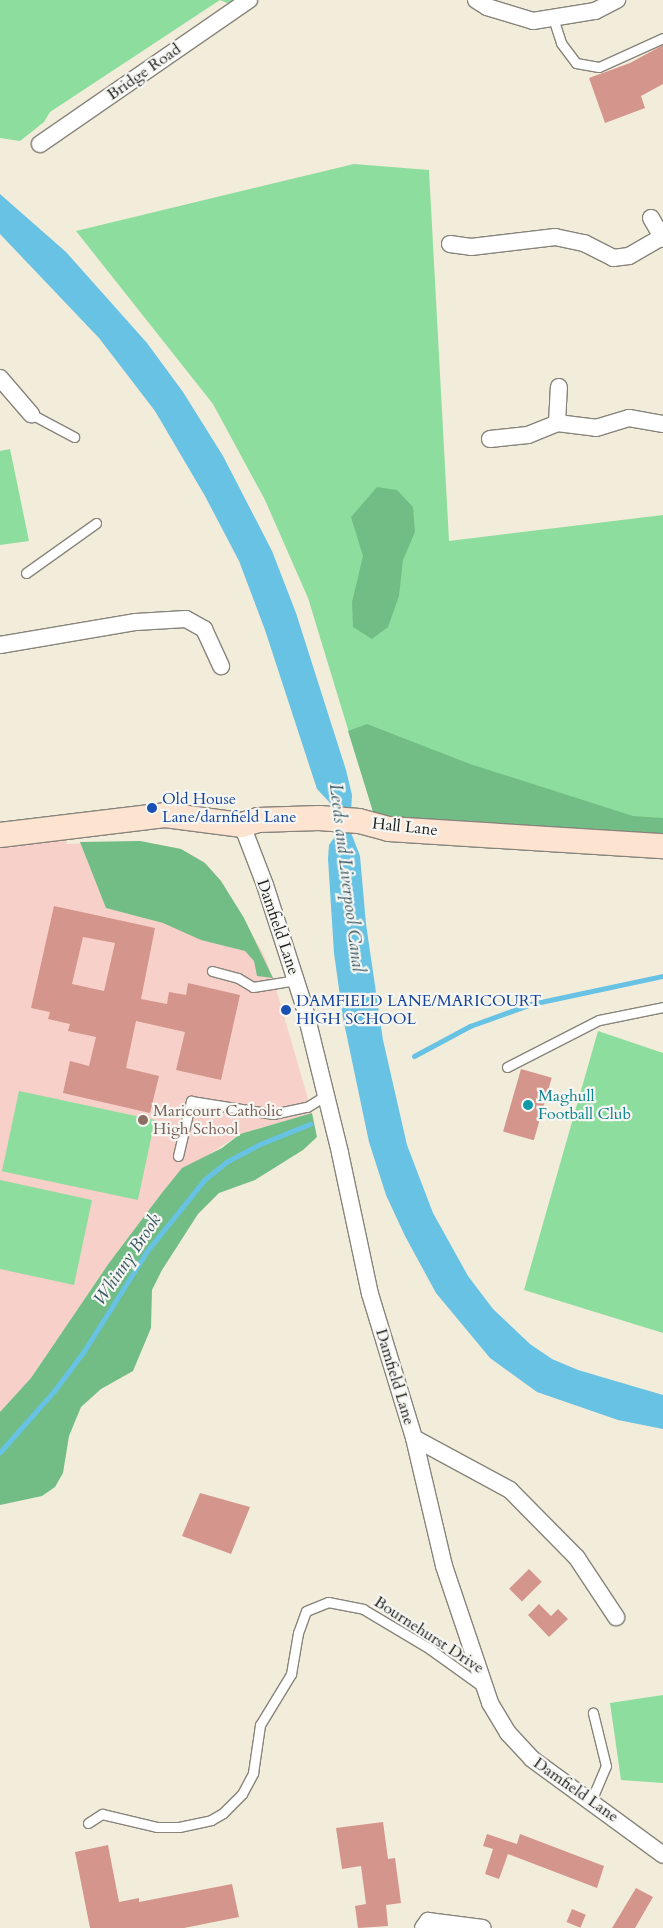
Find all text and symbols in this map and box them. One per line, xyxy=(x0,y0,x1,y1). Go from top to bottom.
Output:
street label: Bridge Road xyxy=(104,40,184,104)
water label: Leeds and Liverpool Canal xyxy=(324,783,368,973)
place label: Old House Lane/darnfield Lane xyxy=(162,789,297,827)
marker: Old House Lane/darnfield Lane xyxy=(146,802,158,814)
street label: Hall Lane xyxy=(371,814,439,840)
street label: Damfield Lane xyxy=(253,877,303,977)
place label: DAMFIELD LANE/MARICOURT HIGH SCHOOL xyxy=(296,991,542,1029)
marker: DAMFIELD LANE/MARICOURT HIGH SCHOOL xyxy=(280,1004,292,1016)
place label: Maghull Football Club xyxy=(538,1086,631,1124)
marker: Maghull Football Club xyxy=(522,1099,534,1111)
place label: Maricourt Catholic High School xyxy=(153,1101,283,1139)
marker: Maricourt Catholic High School xyxy=(137,1114,149,1126)
water label: Whinny Brook xyxy=(90,1210,166,1310)
street label: Damfield Lane xyxy=(371,1327,419,1427)
street label: Bournehurst Drive xyxy=(370,1592,488,1678)
street label: Damfield Lane xyxy=(530,1754,622,1826)

